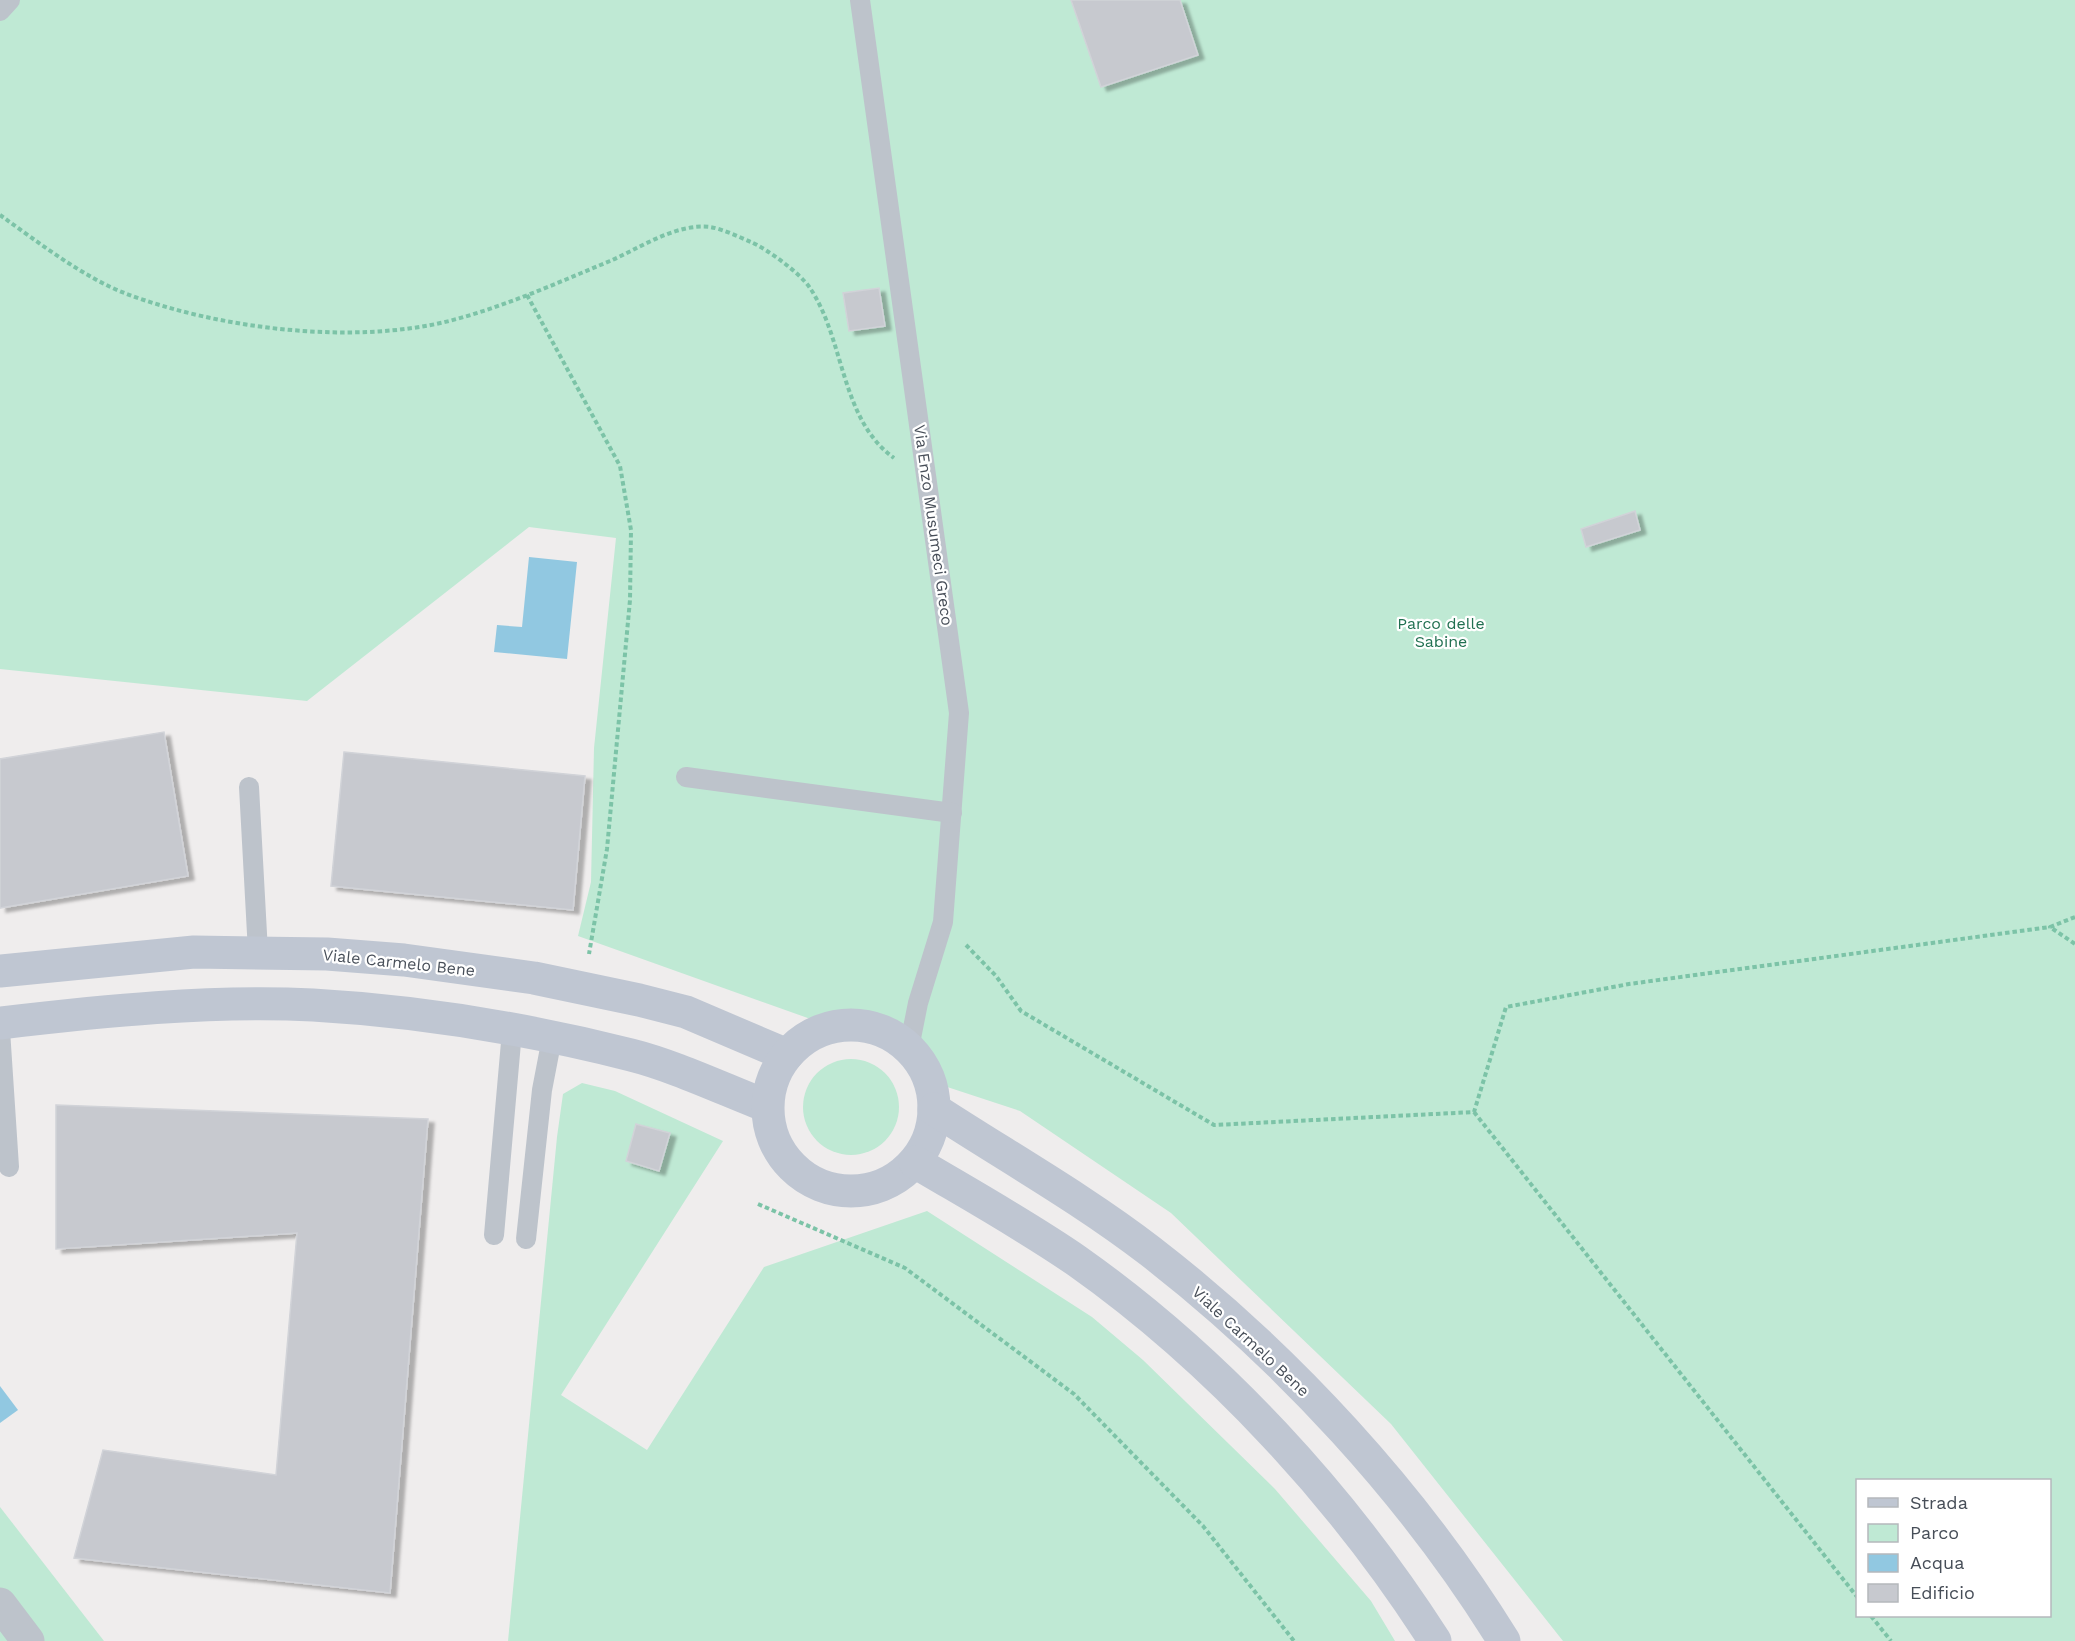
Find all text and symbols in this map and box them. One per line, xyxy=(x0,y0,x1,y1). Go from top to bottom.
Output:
street label: Via Enzo Musumeci Greco xyxy=(910,423,957,627)
park label: Parco delle Sabine xyxy=(1397,614,1485,651)
street label: Viale Carmelo Bene xyxy=(322,945,476,980)
street label: Viale Carmelo Bene xyxy=(1188,1282,1313,1401)
legend xyxy=(1856,1479,2051,1617)
text: Strada xyxy=(1910,1492,1968,1513)
text: Parco xyxy=(1910,1522,1959,1543)
text: Acqua xyxy=(1910,1552,1964,1573)
text: Edificio xyxy=(1910,1582,1975,1603)

